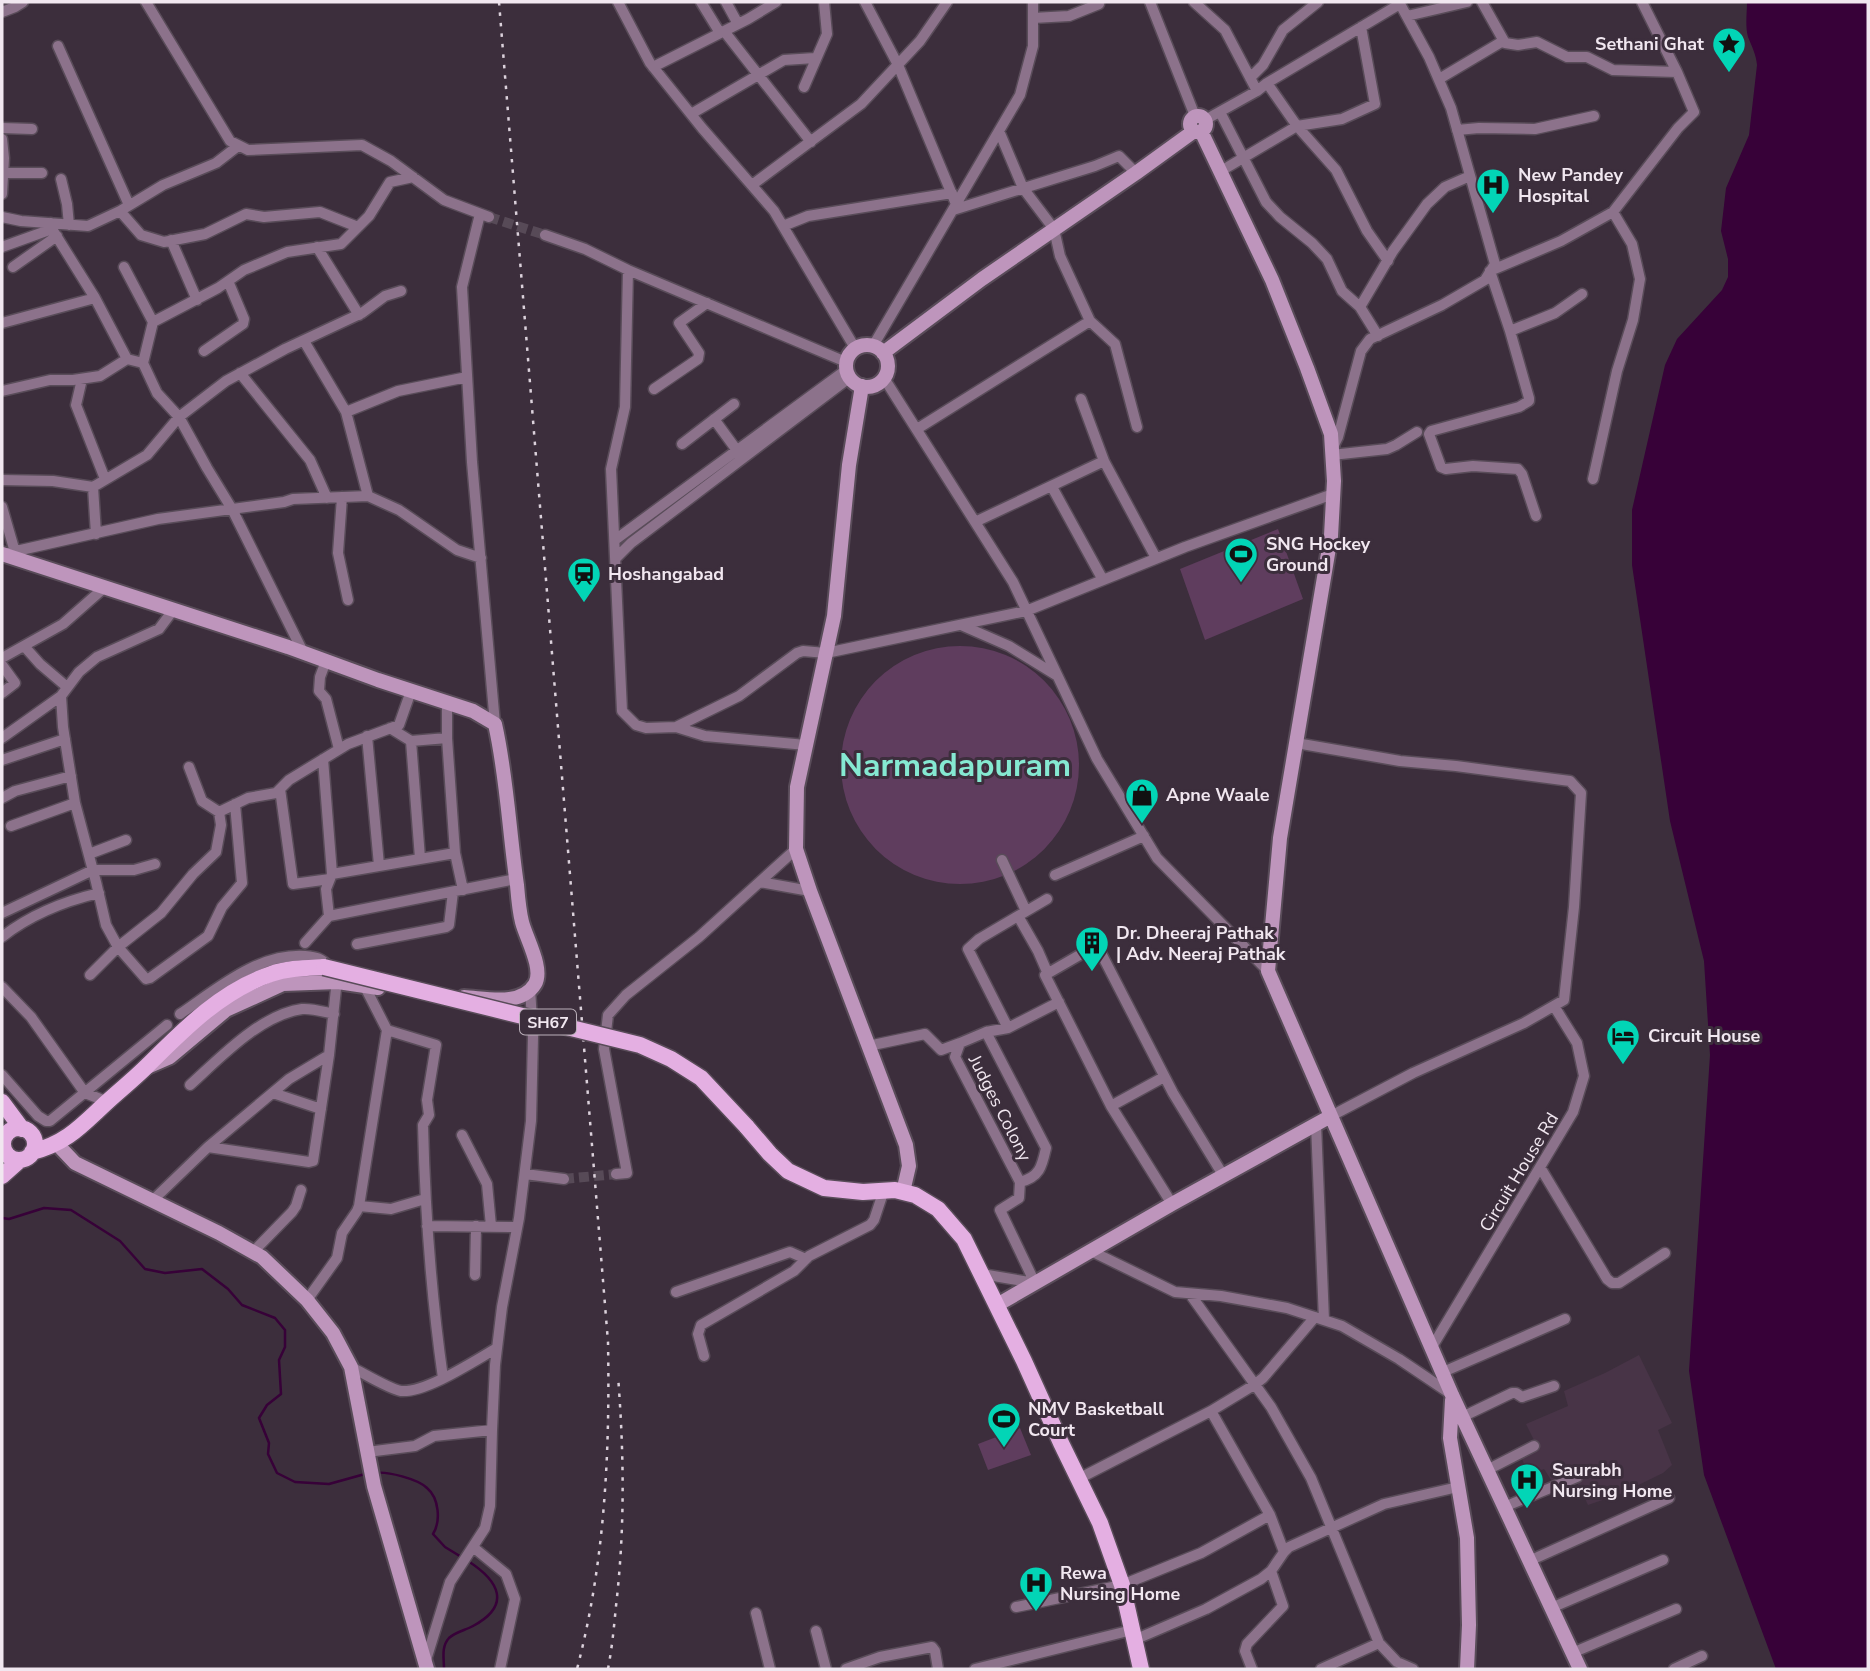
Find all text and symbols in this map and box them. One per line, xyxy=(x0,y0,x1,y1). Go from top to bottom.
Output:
place icon: Sethani Ghat xyxy=(1710,25,1748,74)
place label: Sethani Ghat xyxy=(1595,32,1704,56)
place label: New Pandey Hospital xyxy=(1518,163,1623,208)
hospital icon: New Pandey Hospital xyxy=(1474,166,1512,215)
place label: SNG Hockey Ground xyxy=(1266,532,1371,577)
sports icon: SNG Hockey Ground xyxy=(1222,535,1260,584)
station icon: Hoshangabad xyxy=(565,555,603,604)
place label: Hoshangabad xyxy=(608,562,724,586)
district label: Narmadapuram xyxy=(839,744,1071,787)
shop icon: Apne Waale xyxy=(1123,776,1161,825)
place label: Apne Waale xyxy=(1166,783,1270,807)
place label: Dr. Dheeraj Pathak | Adv. Neeraj Pathak xyxy=(1116,921,1286,966)
building icon: Dr. Dheeraj Pathak | Adv. Neeraj Pathak xyxy=(1073,924,1111,973)
road number: SH67 xyxy=(520,1010,576,1034)
hotel icon: Circuit House xyxy=(1604,1017,1642,1066)
place label: Circuit House xyxy=(1648,1024,1760,1048)
street label: Judges Colony xyxy=(963,1050,1037,1166)
street label: Circuit House Rd xyxy=(1474,1108,1564,1236)
place label: NMV Basketball Court xyxy=(1028,1397,1164,1442)
sports icon: NMV Basketball Court xyxy=(985,1400,1023,1449)
place label: Saurabh Nursing Home xyxy=(1552,1458,1673,1503)
hospital icon: Saurabh Nursing Home xyxy=(1508,1461,1546,1510)
place label: Rewa Nursing Home xyxy=(1060,1561,1181,1606)
hospital icon: Rewa Nursing Home xyxy=(1017,1564,1055,1613)

